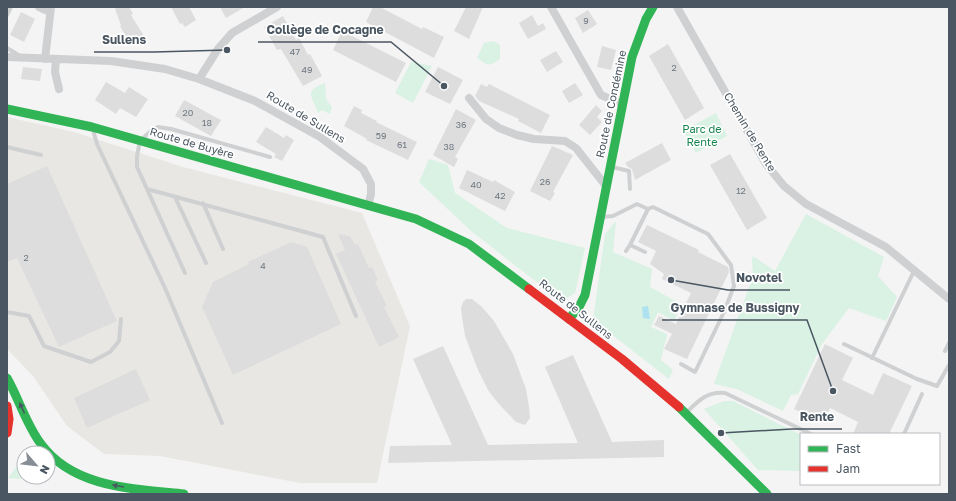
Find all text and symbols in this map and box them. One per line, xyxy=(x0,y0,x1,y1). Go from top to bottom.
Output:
house number: 9 xyxy=(583,15,589,26)
callout: Collège de Cocagne xyxy=(258,18,391,42)
text: Collège de Cocagne xyxy=(266,22,384,37)
callout: Sullens xyxy=(94,28,154,52)
text: Sullens xyxy=(102,32,146,47)
house number: 47 xyxy=(290,46,300,57)
street label: Route de Condémine xyxy=(593,49,628,159)
house number: 2 xyxy=(671,62,677,73)
house number: 49 xyxy=(302,64,312,75)
street label: Route de Sullens xyxy=(264,88,348,145)
street label: Chemin de Rente xyxy=(722,90,779,174)
house number: 20 xyxy=(183,107,194,118)
house number: 18 xyxy=(202,117,212,128)
house number: 36 xyxy=(456,119,466,130)
park label: Parc de Rente xyxy=(682,122,722,148)
street label: Route de Buyère xyxy=(149,124,236,161)
house number: 59 xyxy=(376,130,386,141)
house number: 61 xyxy=(397,139,408,150)
house number: 38 xyxy=(444,141,454,152)
house number: 26 xyxy=(540,176,550,187)
house number: 40 xyxy=(470,179,482,190)
house number: 12 xyxy=(736,185,746,196)
house number: 42 xyxy=(495,190,505,201)
house number: 2 xyxy=(23,252,29,263)
house number: 4 xyxy=(260,260,266,271)
callout: Novotel xyxy=(728,266,790,290)
text: Novotel xyxy=(736,270,782,285)
street label: Route de Sullens xyxy=(537,276,616,341)
callout: Gymnase de Bussigny xyxy=(662,296,807,320)
text: Gymnase de Bussigny xyxy=(671,300,800,315)
one-way arrow xyxy=(19,402,25,414)
callout: Rente xyxy=(792,405,842,429)
text: Rente xyxy=(800,409,834,424)
legend xyxy=(800,433,940,485)
text: Fast xyxy=(836,441,861,456)
north arrow xyxy=(16,445,56,485)
text: Jam xyxy=(836,461,860,476)
text: N xyxy=(38,463,53,477)
one-way arrow xyxy=(112,482,124,488)

